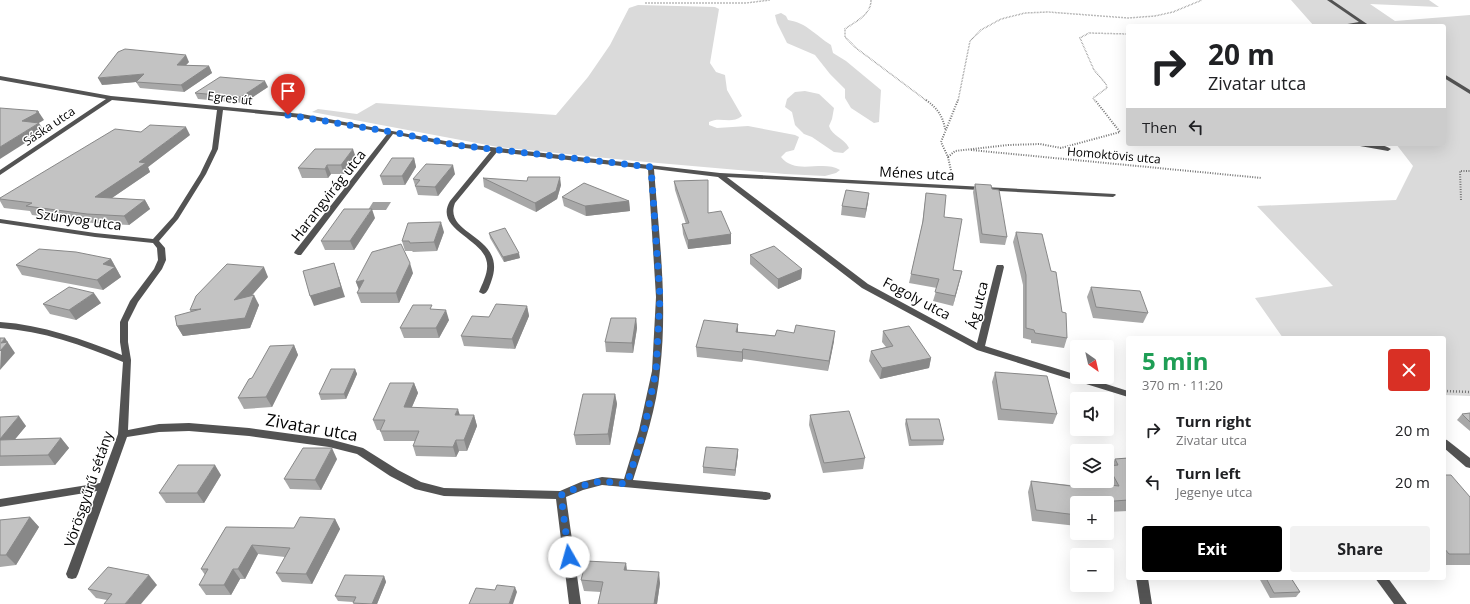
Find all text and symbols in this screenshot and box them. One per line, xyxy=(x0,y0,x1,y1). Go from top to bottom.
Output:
text: 20 m xyxy=(1208,35,1275,73)
icon: right xyxy=(1142,40,1194,92)
text: Zivatar utca xyxy=(1208,71,1306,95)
pin xyxy=(271,74,305,115)
icon: arrive xyxy=(277,80,299,102)
street label: Egres út xyxy=(207,87,253,109)
street label: Sáska utca xyxy=(20,102,78,150)
icon: left xyxy=(1185,116,1207,138)
text: Then xyxy=(1142,117,1177,137)
street label: Homoktövis utca xyxy=(1066,142,1162,168)
street label: Harangvirág utca xyxy=(286,145,370,245)
street label: Ménes utca xyxy=(879,162,955,184)
street label: Szúnyog utca xyxy=(35,204,123,234)
street label: Fogoly utca xyxy=(880,272,954,324)
street label: Ág utca xyxy=(962,279,992,331)
north arrow xyxy=(1070,340,1114,384)
map controls xyxy=(1070,340,1114,592)
text: 5 min xyxy=(1142,344,1209,377)
button: close xyxy=(1388,349,1430,391)
text: 370 m · 11:20 xyxy=(1142,376,1223,394)
button: sound xyxy=(1070,392,1114,436)
street label: Zivatar utca xyxy=(264,408,360,446)
text: Turn right xyxy=(1176,411,1251,431)
icon: right xyxy=(1142,419,1164,441)
text: 20 m xyxy=(1395,420,1430,440)
street label: Vörösgyűrű sétány xyxy=(59,427,117,550)
text: Zivatar utca xyxy=(1176,431,1247,449)
button: layers xyxy=(1070,444,1114,488)
text: Turn left xyxy=(1176,463,1241,483)
icon: left xyxy=(1142,471,1164,493)
text: 20 m xyxy=(1395,472,1430,492)
text: Jegenye utca xyxy=(1176,483,1252,501)
button: + xyxy=(1070,496,1114,540)
button: Exit xyxy=(1142,526,1282,572)
button: Share xyxy=(1290,526,1430,572)
position arrow xyxy=(548,536,590,578)
button: − xyxy=(1070,548,1114,592)

